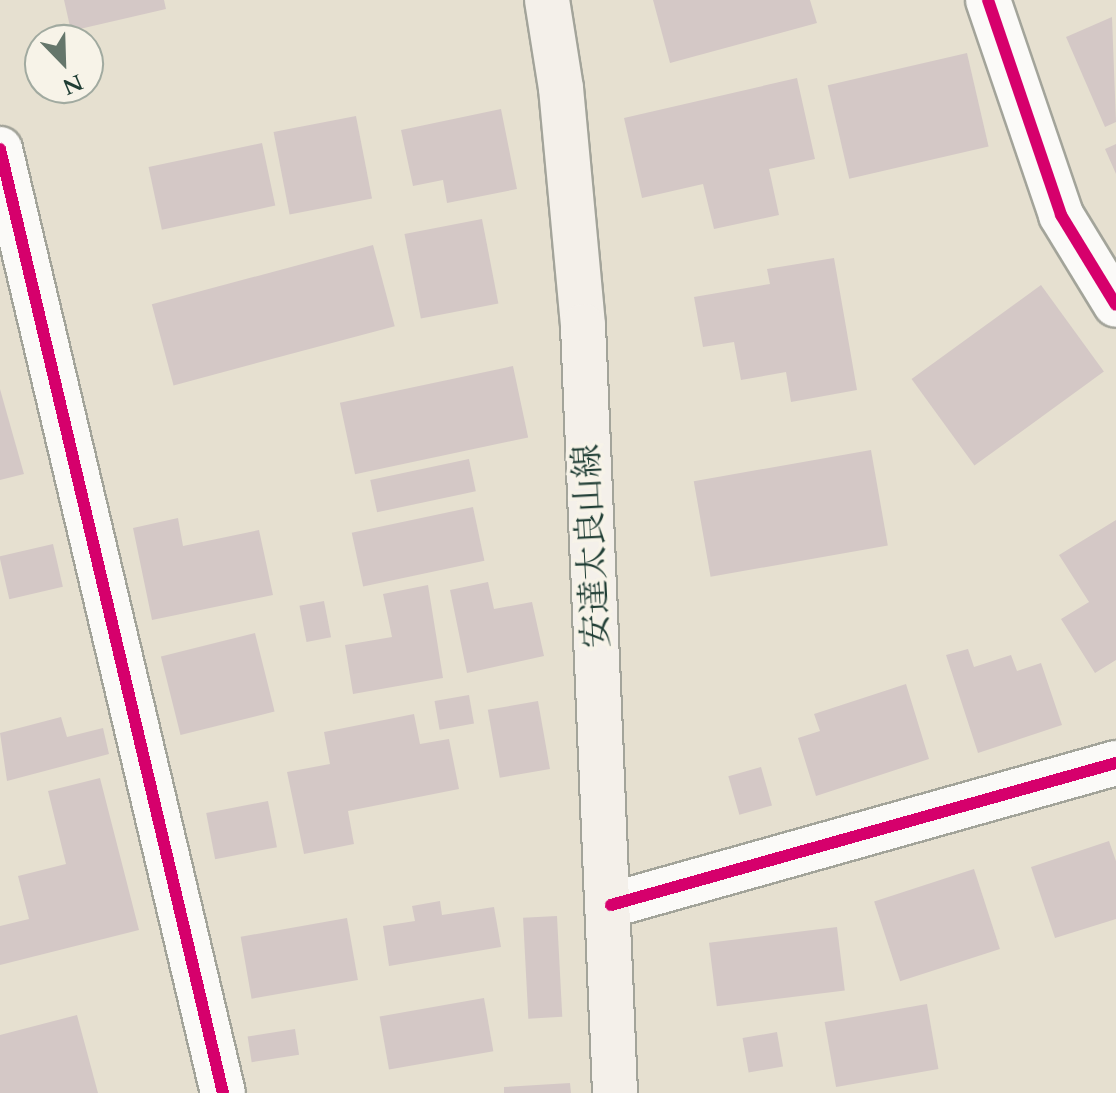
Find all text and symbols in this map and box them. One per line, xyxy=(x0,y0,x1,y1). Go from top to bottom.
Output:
north arrow xyxy=(24,24,104,104)
text: N xyxy=(58,67,87,102)
street label: 安達太良山線 xyxy=(566,443,618,649)

